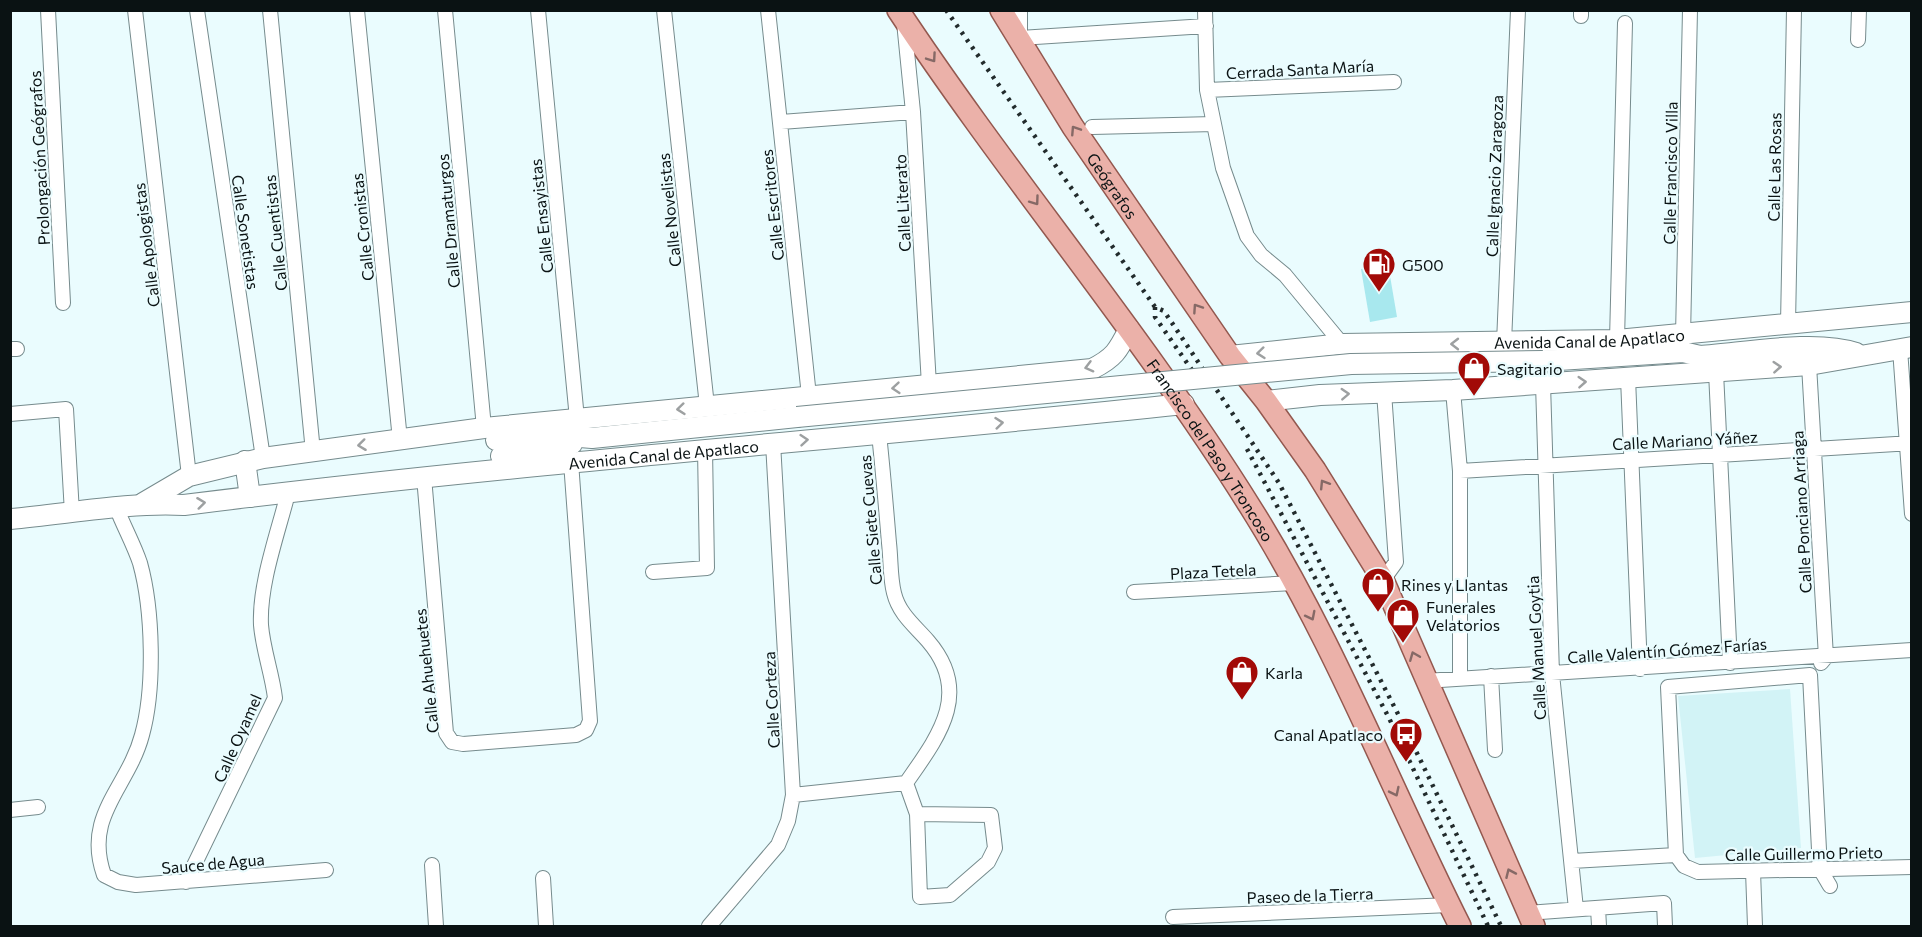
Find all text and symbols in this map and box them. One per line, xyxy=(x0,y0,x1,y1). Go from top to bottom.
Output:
one-way arrow xyxy=(925,52,936,63)
street label: Cerrada Santa María xyxy=(1225,56,1375,82)
street label: Prolongación Geógrafos xyxy=(25,70,53,246)
street label: Calle Ignacio Zaragoza xyxy=(1482,95,1506,257)
street label: Calle Francisco Villa xyxy=(1659,101,1681,245)
street label: Calle Las Rosas xyxy=(1764,112,1784,222)
one-way arrow xyxy=(1071,126,1083,136)
street label: Calle Escritores xyxy=(757,148,787,262)
street label: Geógrafos xyxy=(1084,149,1142,222)
street label: Calle Novelistas xyxy=(654,152,684,268)
street label: Calle Dramaturgos xyxy=(433,153,463,289)
street label: Calle Literato xyxy=(890,154,914,252)
street label: Calle Ensayistas xyxy=(526,158,556,274)
street label: Calle Cronistas xyxy=(347,172,377,282)
street label: Calle Sonetistas xyxy=(229,173,263,291)
street label: Calle Cuentistas xyxy=(259,174,291,292)
street label: Calle Apologistas xyxy=(129,182,163,308)
one-way arrow xyxy=(1028,195,1039,206)
fuel station icon: G500 xyxy=(1361,246,1397,293)
place label: G500 xyxy=(1402,255,1444,274)
one-way arrow xyxy=(1193,304,1204,315)
street label: Avenida Canal de Apatlaco xyxy=(1494,324,1685,351)
one-way arrow xyxy=(1451,337,1460,350)
one-way arrow xyxy=(1256,346,1266,359)
shop icon: Sagitario xyxy=(1456,350,1492,397)
street label: Francisco del Paso y Troncoso xyxy=(1144,355,1278,545)
place label: Sagitario xyxy=(1497,359,1563,378)
one-way arrow xyxy=(1084,360,1094,373)
one-way arrow xyxy=(1772,361,1781,374)
one-way arrow xyxy=(1578,375,1587,388)
one-way arrow xyxy=(891,381,900,394)
one-way arrow xyxy=(1341,387,1350,400)
one-way arrow xyxy=(676,402,685,414)
one-way arrow xyxy=(994,417,1003,430)
street label: Calle Mariano Yáñez xyxy=(1612,427,1758,453)
street label: Calle Ponciano Arriaga xyxy=(1787,430,1815,594)
one-way arrow xyxy=(800,434,809,447)
street label: Avenida Canal de Apatlaco xyxy=(567,435,760,472)
one-way arrow xyxy=(357,439,367,451)
street label: Calle Siete Cuevas xyxy=(855,454,885,586)
one-way arrow xyxy=(1319,480,1331,490)
one-way arrow xyxy=(197,497,206,510)
street label: Plaza Tetela xyxy=(1169,559,1257,583)
shop icon: Rines y Llantas xyxy=(1360,566,1396,613)
place label: Rines y Llantas xyxy=(1401,575,1508,594)
street label: Calle Manuel Goytia xyxy=(1523,575,1549,721)
shop icon: Funerales Velatorios xyxy=(1385,597,1421,644)
place label: Funerales Velatorios xyxy=(1426,597,1500,634)
street label: Calle Ahuehuetes xyxy=(410,608,442,734)
one-way arrow xyxy=(1303,610,1315,621)
street label: Calle Valentín Gómez Farías xyxy=(1567,634,1767,666)
street label: Calle Corteza xyxy=(759,651,783,749)
one-way arrow xyxy=(1409,651,1421,662)
shop icon: Karla xyxy=(1224,654,1260,701)
place label: Karla xyxy=(1265,663,1303,682)
street label: Calle Oyamel xyxy=(209,691,265,785)
bus stop icon: Canal Apatlaco xyxy=(1388,716,1424,763)
place label: Canal Apatlaco xyxy=(1274,725,1383,744)
one-way arrow xyxy=(1388,786,1400,797)
street label: Calle Guillermo Prieto xyxy=(1725,842,1883,864)
street label: Sauce de Agua xyxy=(161,849,265,877)
one-way arrow xyxy=(1505,869,1517,880)
street label: Paseo de la Tierra xyxy=(1246,883,1374,907)

